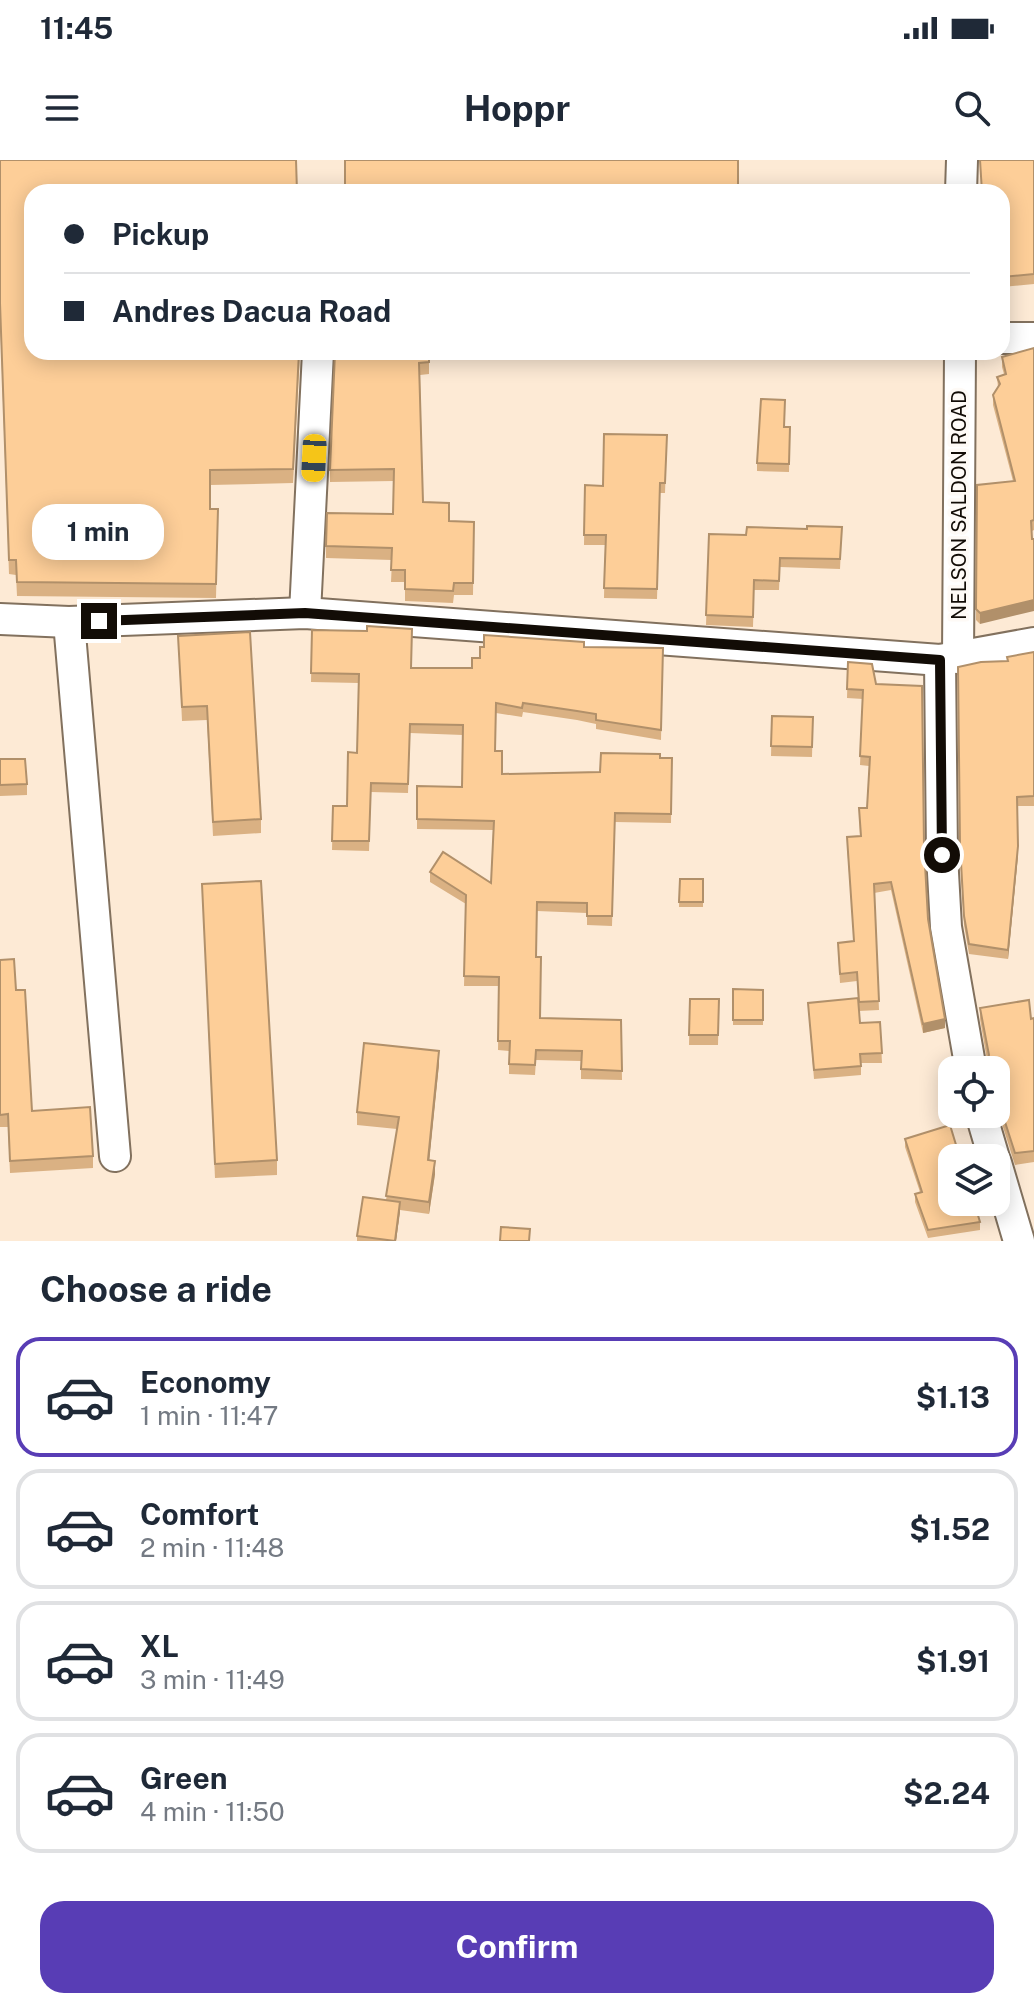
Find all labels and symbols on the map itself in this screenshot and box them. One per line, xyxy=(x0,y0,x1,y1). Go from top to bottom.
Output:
street label: NELSON SALDON ROAD xyxy=(947,390,971,620)
car xyxy=(301,433,327,483)
callout: 1 min xyxy=(33,505,165,561)
route end xyxy=(81,603,117,639)
route start xyxy=(924,837,960,873)

